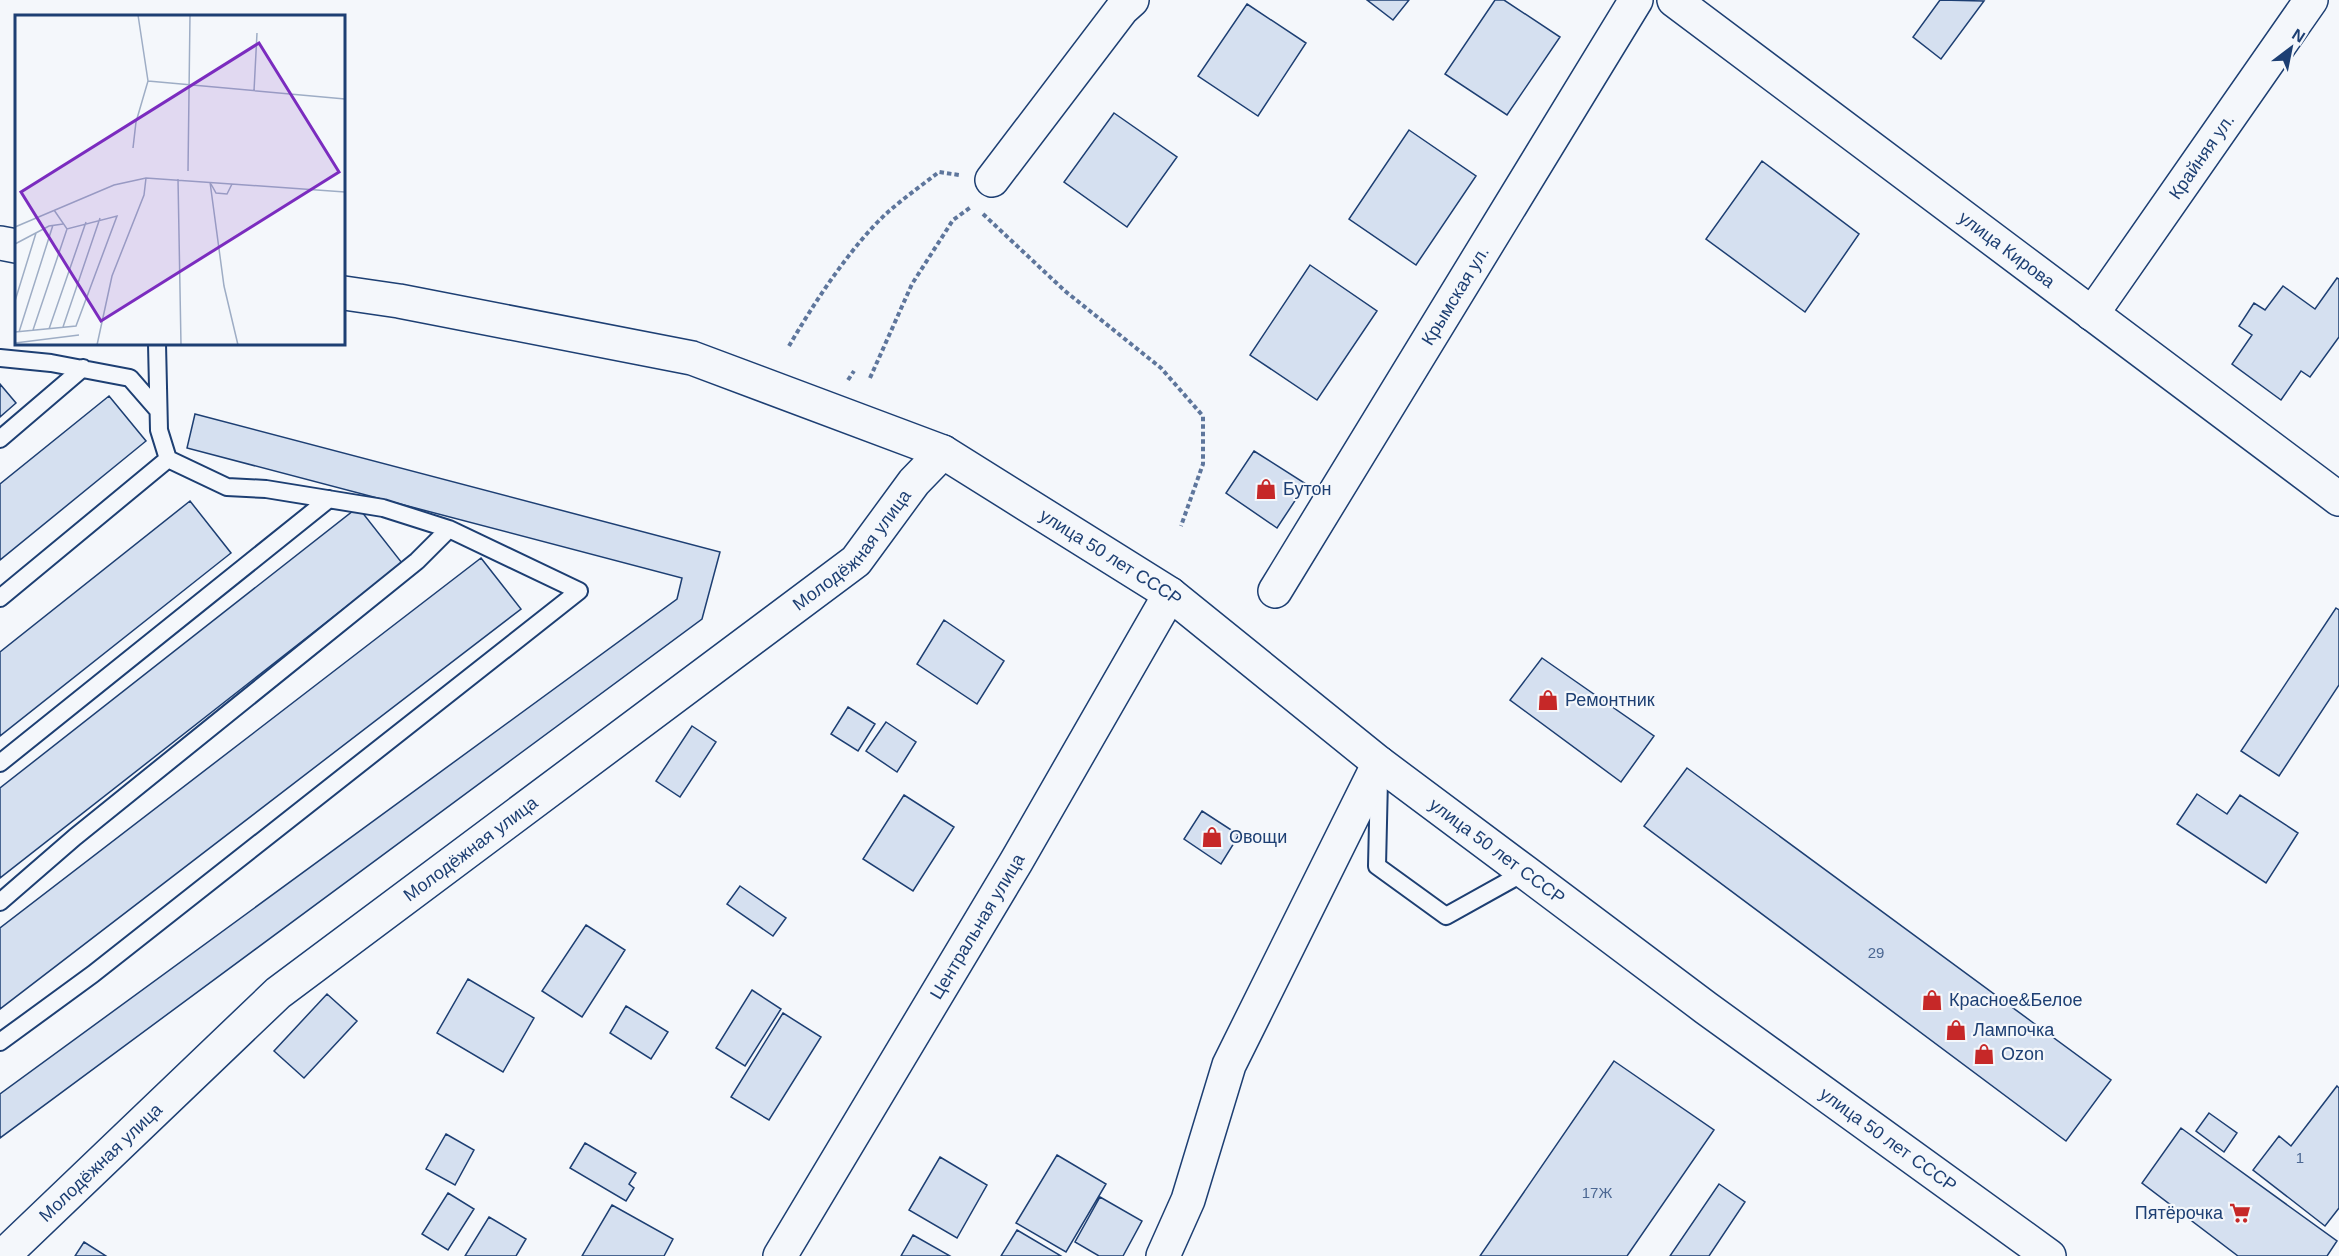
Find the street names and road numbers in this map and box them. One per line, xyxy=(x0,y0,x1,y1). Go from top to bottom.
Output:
street label: Крайняя ул. xyxy=(2165,110,2238,203)
street label: улица Кирова xyxy=(1955,207,2059,293)
street label: Крымская ул. xyxy=(1418,243,1493,349)
street label: Молодёжная улица xyxy=(789,485,915,615)
street label: улица 50 лет СССР xyxy=(1036,505,1186,609)
street label: Молодёжная улица xyxy=(400,792,542,906)
street label: улица 50 лет СССР xyxy=(1425,794,1569,908)
street label: Центральная улица xyxy=(926,850,1029,1003)
street label: улица 50 лет СССР xyxy=(1816,1084,1960,1196)
street label: Молодёжная улица xyxy=(35,1099,167,1226)

